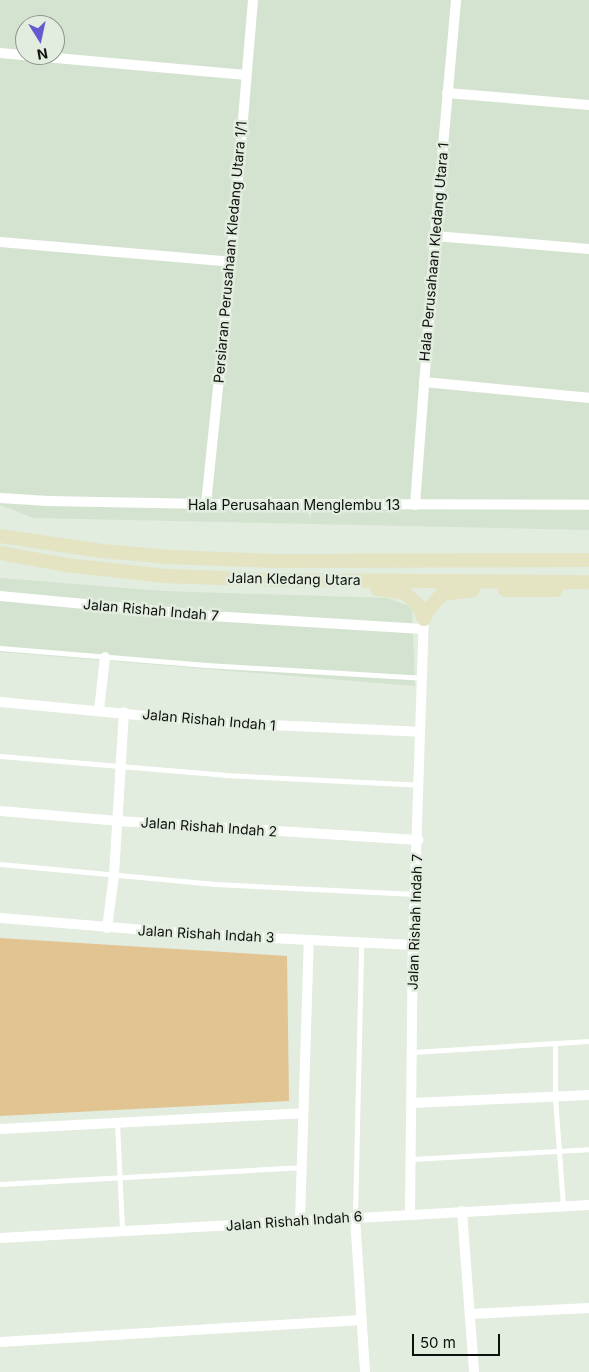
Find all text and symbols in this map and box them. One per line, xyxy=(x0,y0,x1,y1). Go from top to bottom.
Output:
north arrow xyxy=(15,15,65,65)
text: N xyxy=(36,45,49,64)
street label: Persiaran Perusahaan Kledang Utara 1/1 xyxy=(210,120,250,384)
street label: Hala Perusahaan Kledang Utara 1 xyxy=(416,142,452,362)
street label: Hala Perusahaan Menglembu 13 xyxy=(188,497,400,513)
street label: Jalan Kledang Utara xyxy=(227,569,361,589)
street label: Jalan Rishah Indah 7 xyxy=(82,596,220,624)
street label: Jalan Rishah Indah 1 xyxy=(142,706,276,734)
street label: Jalan Rishah Indah 2 xyxy=(140,814,278,840)
street label: Jalan Rishah Indah 7 xyxy=(404,854,426,990)
street label: Jalan Rishah Indah 3 xyxy=(137,922,275,946)
street label: Jalan Rishah Indah 6 xyxy=(225,1208,363,1234)
scale bar xyxy=(414,1324,502,1356)
text: 50 m xyxy=(420,1333,456,1352)

